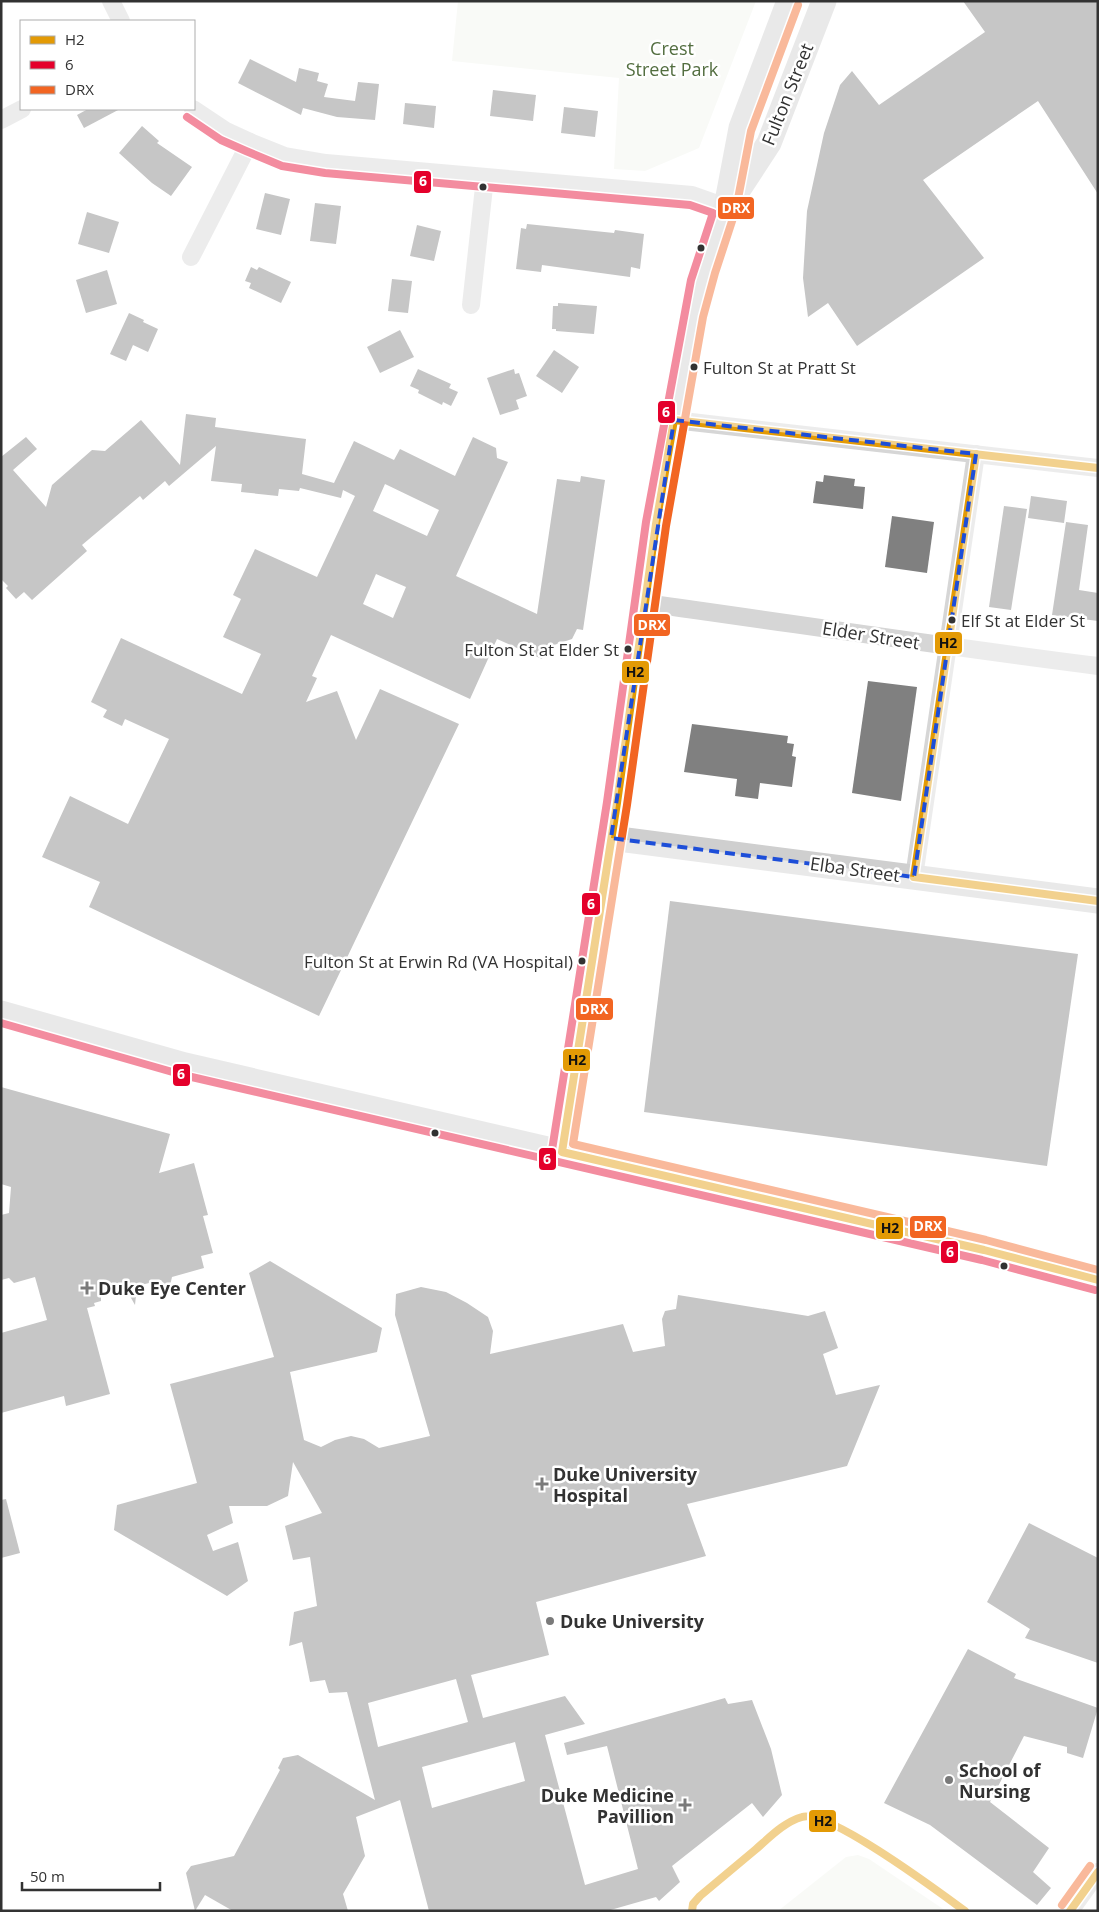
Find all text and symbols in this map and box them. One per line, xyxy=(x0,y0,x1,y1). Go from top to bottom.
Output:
legend xyxy=(20,20,195,110)
text: H2 xyxy=(65,29,85,49)
park label: Crest Street Park xyxy=(626,36,719,81)
street label: Fulton Street xyxy=(756,39,818,149)
text: 6 xyxy=(65,54,74,74)
text: DRX xyxy=(65,79,94,99)
line badge: 6 xyxy=(413,170,432,194)
text: 6 xyxy=(419,171,427,190)
unlabelled marker xyxy=(478,182,488,192)
line badge: DRX xyxy=(717,196,755,220)
text: DRX xyxy=(722,198,751,217)
unlabelled marker xyxy=(696,243,706,253)
place label: Fulton St at Pratt St xyxy=(703,356,856,379)
marker: Fulton St at Pratt St xyxy=(689,362,699,372)
line badge: 6 xyxy=(657,400,676,424)
text: 6 xyxy=(662,402,670,421)
place label: Elf St at Elder St xyxy=(961,609,1085,632)
line badge: DRX xyxy=(633,613,671,637)
text: DRX xyxy=(638,615,667,634)
street label: Elder Street xyxy=(821,615,921,655)
marker: Elf St at Elder St xyxy=(947,615,957,625)
line badge: H2 xyxy=(934,631,963,655)
text: H2 xyxy=(939,633,957,652)
place label: Fulton St at Elder St xyxy=(464,638,619,661)
marker: Fulton St at Elder St xyxy=(623,644,633,654)
line badge: H2 xyxy=(621,660,650,684)
text: H2 xyxy=(626,662,644,681)
street label: Elba Street xyxy=(809,851,901,887)
line badge: 6 xyxy=(581,892,601,916)
text: 6 xyxy=(587,894,595,913)
place label: Fulton St at Erwin Rd (VA Hospital) xyxy=(304,950,573,973)
marker: Fulton St at Erwin Rd (VA Hospital) xyxy=(577,956,587,966)
line badge: DRX xyxy=(575,997,614,1021)
text: DRX xyxy=(580,999,609,1018)
line badge: H2 xyxy=(562,1048,591,1072)
text: H2 xyxy=(568,1050,586,1069)
line badge: 6 xyxy=(172,1063,191,1087)
text: 6 xyxy=(177,1064,185,1083)
unlabelled marker xyxy=(430,1128,440,1138)
line badge: 6 xyxy=(538,1147,557,1171)
text: 6 xyxy=(543,1149,551,1168)
line badge: DRX xyxy=(909,1215,947,1239)
line badge: H2 xyxy=(875,1216,904,1240)
text: DRX xyxy=(914,1216,943,1235)
text: H2 xyxy=(881,1218,899,1237)
line badge: 6 xyxy=(940,1240,959,1264)
text: 6 xyxy=(946,1242,954,1261)
unlabelled marker xyxy=(999,1261,1009,1271)
place label: Duke Eye Center xyxy=(98,1276,246,1300)
marker: Duke Eye Center xyxy=(80,1281,94,1295)
place label: Duke University Hospital xyxy=(553,1462,698,1507)
marker: Duke University Hospital xyxy=(535,1477,549,1491)
place label: Duke University xyxy=(560,1609,705,1633)
marker: Duke University xyxy=(544,1615,556,1627)
place label: School of Nursing xyxy=(959,1758,1042,1803)
marker: School of Nursing xyxy=(943,1774,955,1786)
place label: Duke Medicine Pavillion xyxy=(541,1783,674,1828)
marker: Duke Medicine Pavillion xyxy=(678,1798,692,1812)
line badge: H2 xyxy=(808,1809,837,1833)
text: H2 xyxy=(814,1811,832,1830)
scale bar xyxy=(22,1860,160,1892)
text: 50 m xyxy=(30,1866,65,1886)

